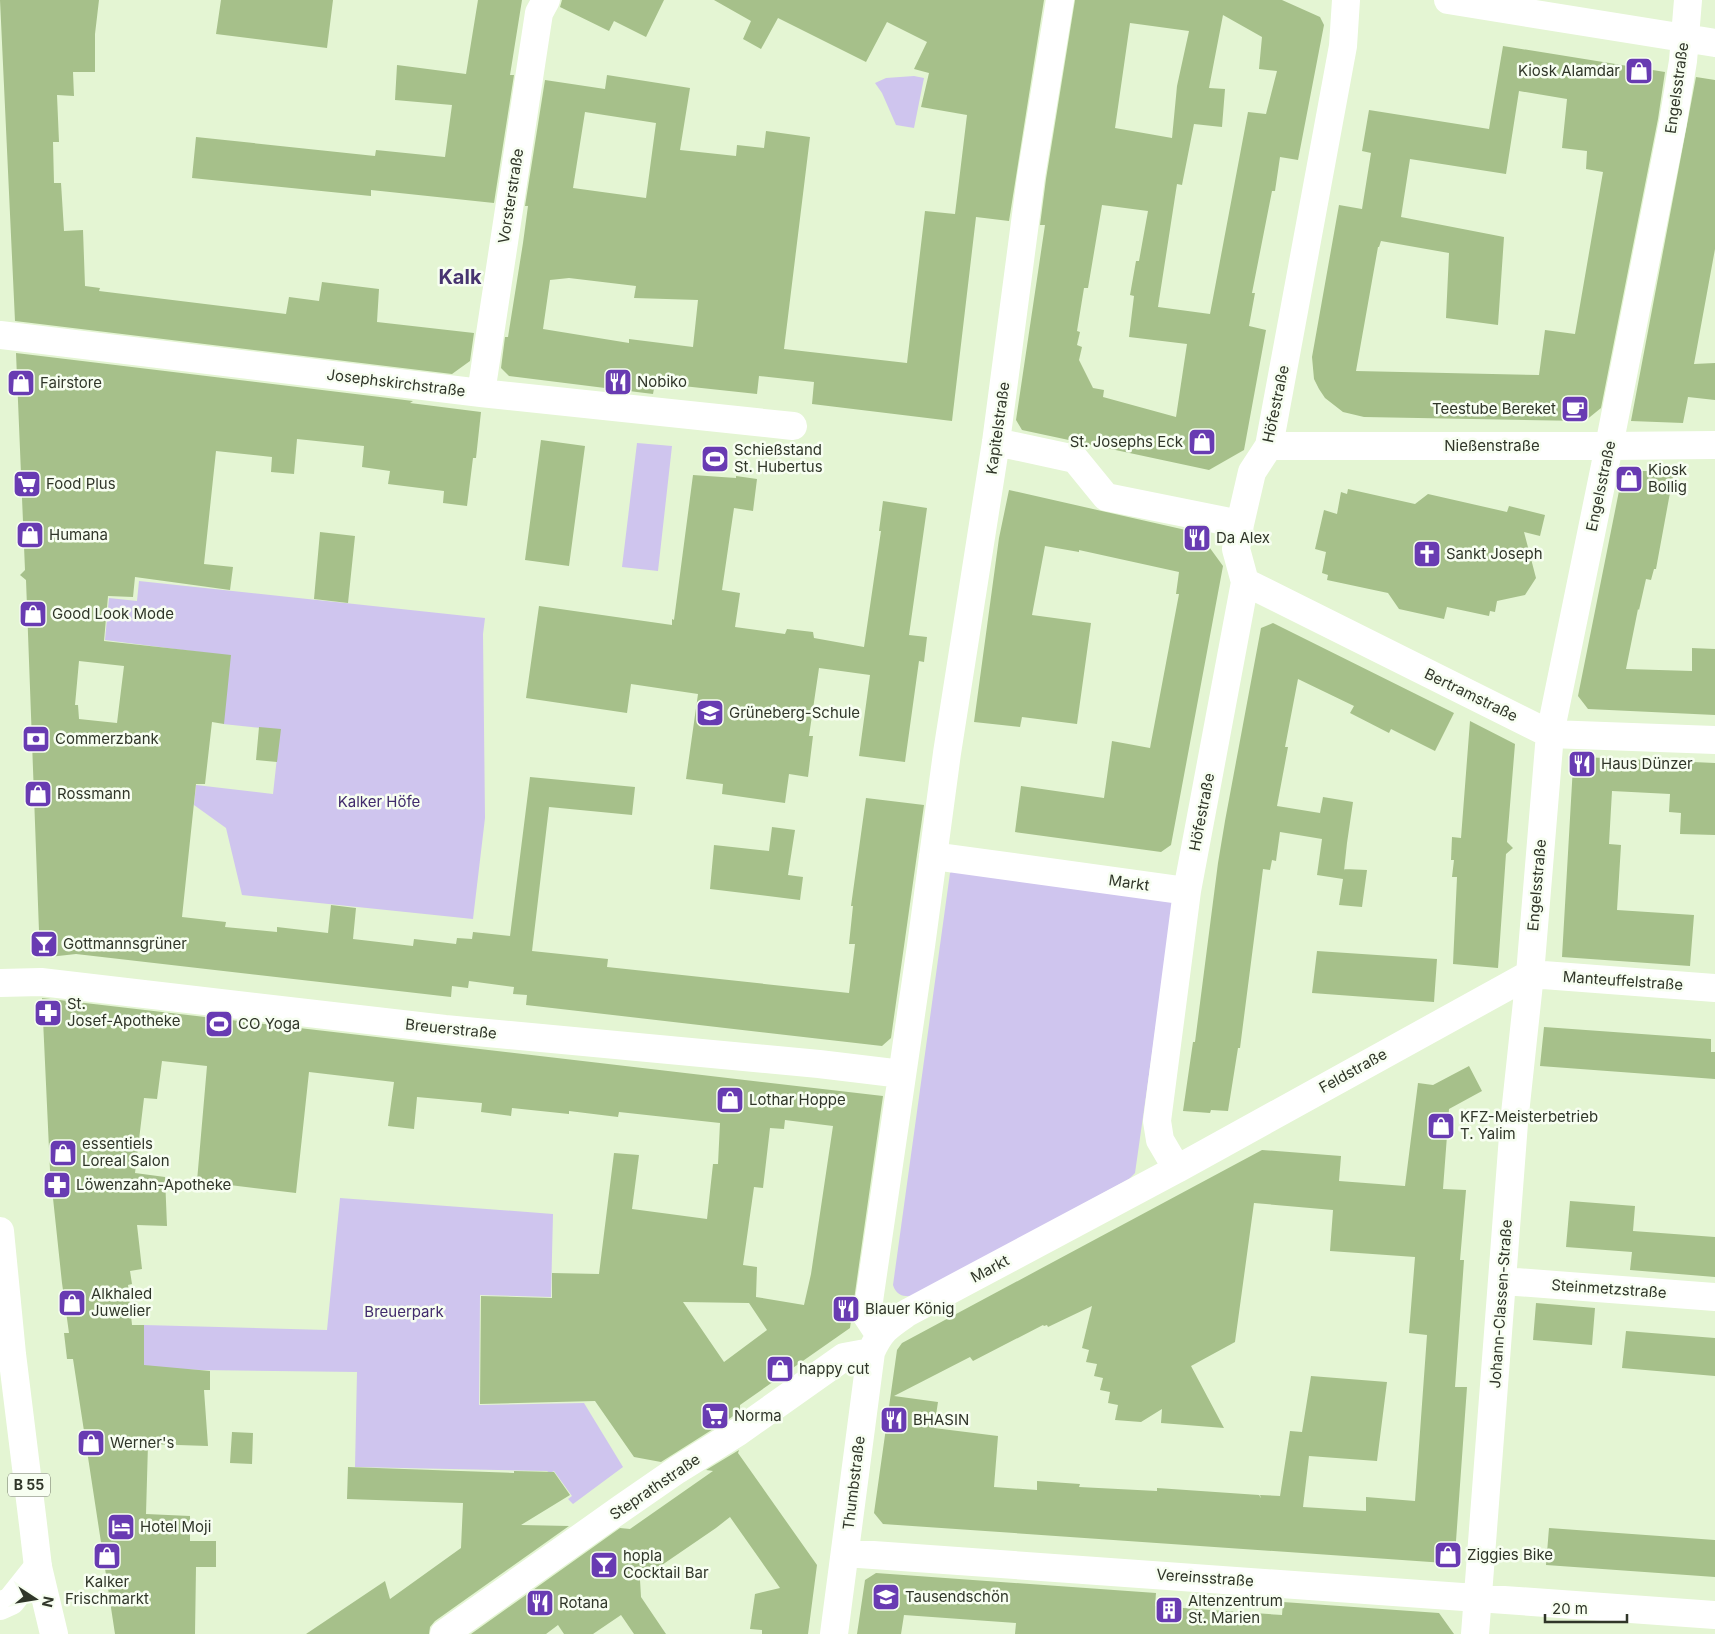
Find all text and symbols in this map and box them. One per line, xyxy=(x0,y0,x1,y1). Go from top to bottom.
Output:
street label: Engelsstraße xyxy=(1661,41,1692,135)
shop icon: Kiosk Alamdar xyxy=(1624,56,1654,86)
place label: Kiosk Alamdar xyxy=(1518,61,1620,80)
street label: Vorsterstraße xyxy=(494,147,527,245)
district label: Kalk xyxy=(438,265,482,289)
street label: Höfestraße xyxy=(1258,363,1293,444)
street label: Josephskirchstraße xyxy=(326,365,467,400)
restaurant icon: Nobiko xyxy=(603,367,633,397)
shop icon: Fairstore xyxy=(6,368,36,398)
place label: Nobiko xyxy=(637,372,687,391)
place label: Fairstore xyxy=(40,373,102,392)
street label: Kapitelstraße xyxy=(982,380,1013,475)
cafe icon: Teestube Bereket xyxy=(1560,394,1590,424)
place label: Teestube Bereket xyxy=(1432,399,1556,418)
shop icon: St. Josephs Eck xyxy=(1187,427,1217,457)
place label: St. Josephs Eck xyxy=(1070,432,1184,451)
street label: Nießenstraße xyxy=(1444,436,1540,455)
street label: Engelsstraße xyxy=(1582,439,1619,533)
place label: Schießstand St. Hubertus xyxy=(734,440,823,476)
sports icon: Schießstand St. Hubertus xyxy=(700,444,730,474)
place label: Kiosk Bollig xyxy=(1648,460,1688,496)
shop icon: Kiosk Bollig xyxy=(1614,464,1644,494)
supermarket icon: Food Plus xyxy=(12,469,42,499)
place label: Food Plus xyxy=(46,474,116,493)
shop icon: Humana xyxy=(15,520,45,550)
restaurant icon: Da Alex xyxy=(1182,523,1212,553)
place label: Humana xyxy=(49,525,108,544)
place label: Da Alex xyxy=(1216,528,1270,547)
church icon: Sankt Joseph xyxy=(1412,539,1442,569)
place label: Sankt Joseph xyxy=(1446,544,1543,563)
shop icon: Good Look Mode xyxy=(18,599,48,629)
place label: Good Look Mode xyxy=(52,604,174,623)
street label: Bertramstraße xyxy=(1421,664,1521,725)
school or university icon: Grüneberg-Schule xyxy=(695,698,725,728)
place label: Grüneberg-Schule xyxy=(729,703,860,722)
bank icon: Commerzbank xyxy=(21,724,51,754)
place label: Commerzbank xyxy=(55,729,160,748)
restaurant icon: Haus Dünzer xyxy=(1567,749,1597,779)
place label: Haus Dünzer xyxy=(1601,754,1693,773)
street label: Höfestraße xyxy=(1185,771,1218,852)
shop icon: Rossmann xyxy=(23,779,53,809)
place label: Rossmann xyxy=(57,784,131,803)
park label: Kalker Höfe xyxy=(338,792,420,811)
street label: Engelsstraße xyxy=(1523,838,1550,932)
street label: Markt xyxy=(1107,870,1151,895)
bar icon: Gottmannsgrüner xyxy=(29,929,59,959)
place label: Gottmannsgrüner xyxy=(63,934,187,953)
street label: Manteuffelstraße xyxy=(1562,967,1684,994)
place label: St. Josef-Apotheke xyxy=(67,994,180,1030)
pharmacy icon: St. Josef-Apotheke xyxy=(33,998,63,1028)
sports icon: CO Yoga xyxy=(204,1009,234,1039)
place label: CO Yoga xyxy=(238,1014,300,1033)
street label: Breuerstraße xyxy=(404,1014,498,1043)
street label: Feldstraße xyxy=(1315,1044,1390,1097)
shop icon: Lothar Hoppe xyxy=(715,1085,745,1115)
place label: Lothar Hoppe xyxy=(749,1090,846,1109)
place label: KFZ-Meisterbetrieb T. Yalim xyxy=(1460,1107,1598,1143)
shop icon: KFZ-Meisterbetrieb T. Yalim xyxy=(1426,1111,1456,1141)
place label: essentiels Loreal Salon xyxy=(82,1134,170,1170)
shop icon: essentiels Loreal Salon xyxy=(48,1138,78,1168)
pharmacy icon: Löwenzahn-Apotheke xyxy=(42,1170,72,1200)
place label: Löwenzahn-Apotheke xyxy=(76,1175,231,1194)
street label: Johann-Classen-Straße xyxy=(1485,1219,1516,1389)
street label: Markt xyxy=(967,1251,1012,1287)
street label: Steinmetzstraße xyxy=(1551,1275,1667,1302)
place label: Alkhaled Juwelier xyxy=(91,1284,152,1320)
shop icon: Alkhaled Juwelier xyxy=(57,1288,87,1318)
restaurant icon: Blauer König xyxy=(831,1294,861,1324)
place label: Blauer König xyxy=(865,1299,955,1318)
park label: Breuerpark xyxy=(364,1302,444,1321)
shop icon: happy cut xyxy=(765,1354,795,1384)
place label: happy cut xyxy=(799,1359,869,1378)
supermarket icon: Norma xyxy=(700,1401,730,1431)
restaurant icon: BHASIN xyxy=(879,1405,909,1435)
place label: Norma xyxy=(734,1406,782,1425)
place label: BHASIN xyxy=(913,1410,969,1429)
shop icon: Werner's xyxy=(76,1428,106,1458)
place label: Werner's xyxy=(110,1433,174,1452)
street label: Thumbstraße xyxy=(838,1435,869,1531)
street label: Steprathstraße xyxy=(606,1449,704,1524)
road number: B 55 xyxy=(8,1474,50,1496)
hotel icon: Hotel Moji xyxy=(106,1512,136,1542)
place label: Hotel Moji xyxy=(140,1517,211,1536)
shop icon: Ziggies Bike xyxy=(1433,1540,1463,1570)
shop icon: Kalker Frischmarkt xyxy=(92,1541,122,1571)
place label: Ziggies Bike xyxy=(1467,1545,1553,1564)
place label: hopla Cocktail Bar xyxy=(623,1546,709,1582)
bar icon: hopla Cocktail Bar xyxy=(589,1550,619,1580)
street label: Vereinsstraße xyxy=(1156,1565,1254,1590)
place label: Kalker Frischmarkt xyxy=(65,1572,149,1608)
north arrow xyxy=(10,1574,60,1624)
school or university icon: Tausendschön xyxy=(871,1582,901,1612)
place label: Tausendschön xyxy=(905,1587,1009,1606)
restaurant icon: Rotana xyxy=(525,1588,555,1618)
place label: Altenzentrum St. Marien xyxy=(1188,1591,1283,1627)
scale bar xyxy=(1545,1592,1628,1624)
place label: Rotana xyxy=(559,1593,608,1612)
text: N xyxy=(39,1595,58,1609)
building icon: Altenzentrum St. Marien xyxy=(1154,1595,1184,1625)
text: 20 m xyxy=(1552,1599,1588,1618)

